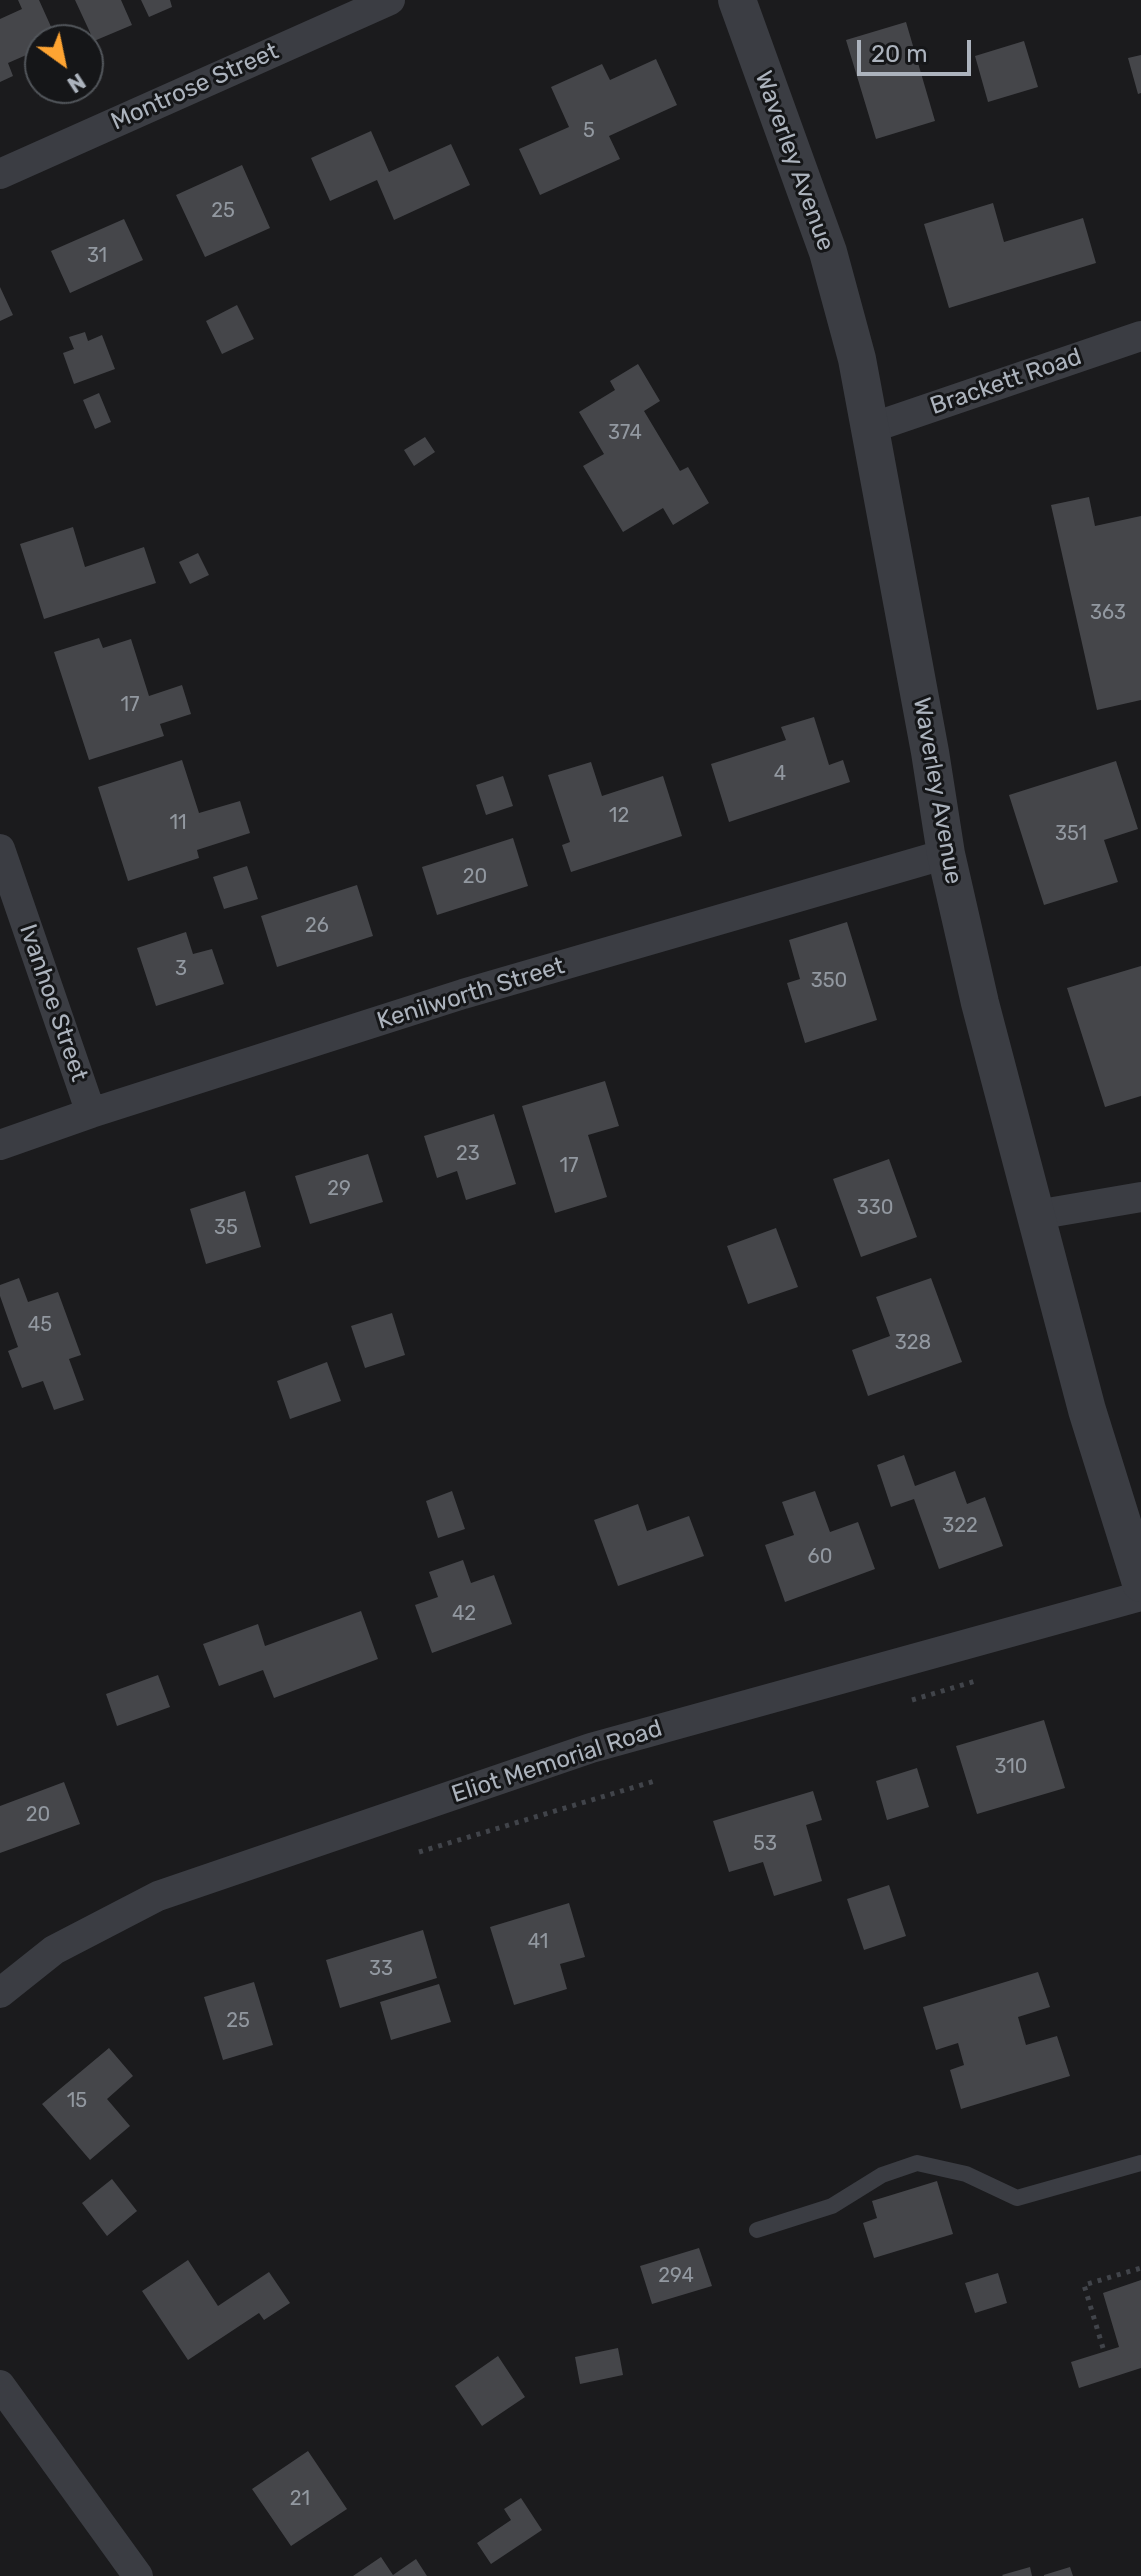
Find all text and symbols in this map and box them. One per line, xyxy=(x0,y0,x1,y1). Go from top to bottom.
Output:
north arrow xyxy=(24,24,104,104)
scale bar xyxy=(861,24,975,74)
street label: Montrose Street xyxy=(107,37,283,137)
text: 20 m xyxy=(871,40,928,68)
text: N xyxy=(62,67,90,98)
street label: Waverley Avenue xyxy=(748,67,840,255)
house number: 5 xyxy=(583,119,595,143)
house number: 25 xyxy=(211,199,235,223)
house number: 31 xyxy=(87,244,107,268)
street label: Brackett Road xyxy=(927,343,1085,421)
house number: 374 xyxy=(608,421,642,445)
house number: 363 xyxy=(1090,601,1126,625)
house number: 17 xyxy=(121,693,139,717)
street label: Waverley Avenue xyxy=(906,695,968,887)
house number: 4 xyxy=(774,762,786,786)
house number: 12 xyxy=(609,804,629,828)
house number: 11 xyxy=(169,811,187,835)
house number: 351 xyxy=(1055,822,1087,846)
house number: 20 xyxy=(463,865,487,889)
house number: 26 xyxy=(305,914,329,938)
street label: Ivanhoe Street xyxy=(13,921,93,1085)
street label: Kenilworth Street xyxy=(374,952,568,1036)
house number: 3 xyxy=(175,957,187,981)
house number: 350 xyxy=(811,969,847,993)
house number: 23 xyxy=(456,1142,480,1166)
house number: 17 xyxy=(560,1154,578,1178)
house number: 29 xyxy=(327,1177,351,1201)
house number: 330 xyxy=(857,1196,893,1220)
house number: 35 xyxy=(214,1216,238,1240)
house number: 45 xyxy=(28,1313,52,1337)
house number: 328 xyxy=(895,1331,931,1355)
house number: 322 xyxy=(942,1514,978,1538)
house number: 60 xyxy=(808,1545,832,1569)
house number: 42 xyxy=(452,1602,476,1626)
street label: Eliot Memorial Road xyxy=(448,1714,666,1810)
house number: 310 xyxy=(995,1755,1027,1779)
house number: 20 xyxy=(26,1803,50,1827)
house number: 53 xyxy=(753,1832,777,1856)
house number: 41 xyxy=(528,1930,548,1954)
house number: 33 xyxy=(369,1957,393,1981)
house number: 25 xyxy=(226,2009,250,2033)
house number: 15 xyxy=(67,2089,87,2113)
house number: 294 xyxy=(658,2264,694,2288)
house number: 21 xyxy=(290,2487,310,2511)

